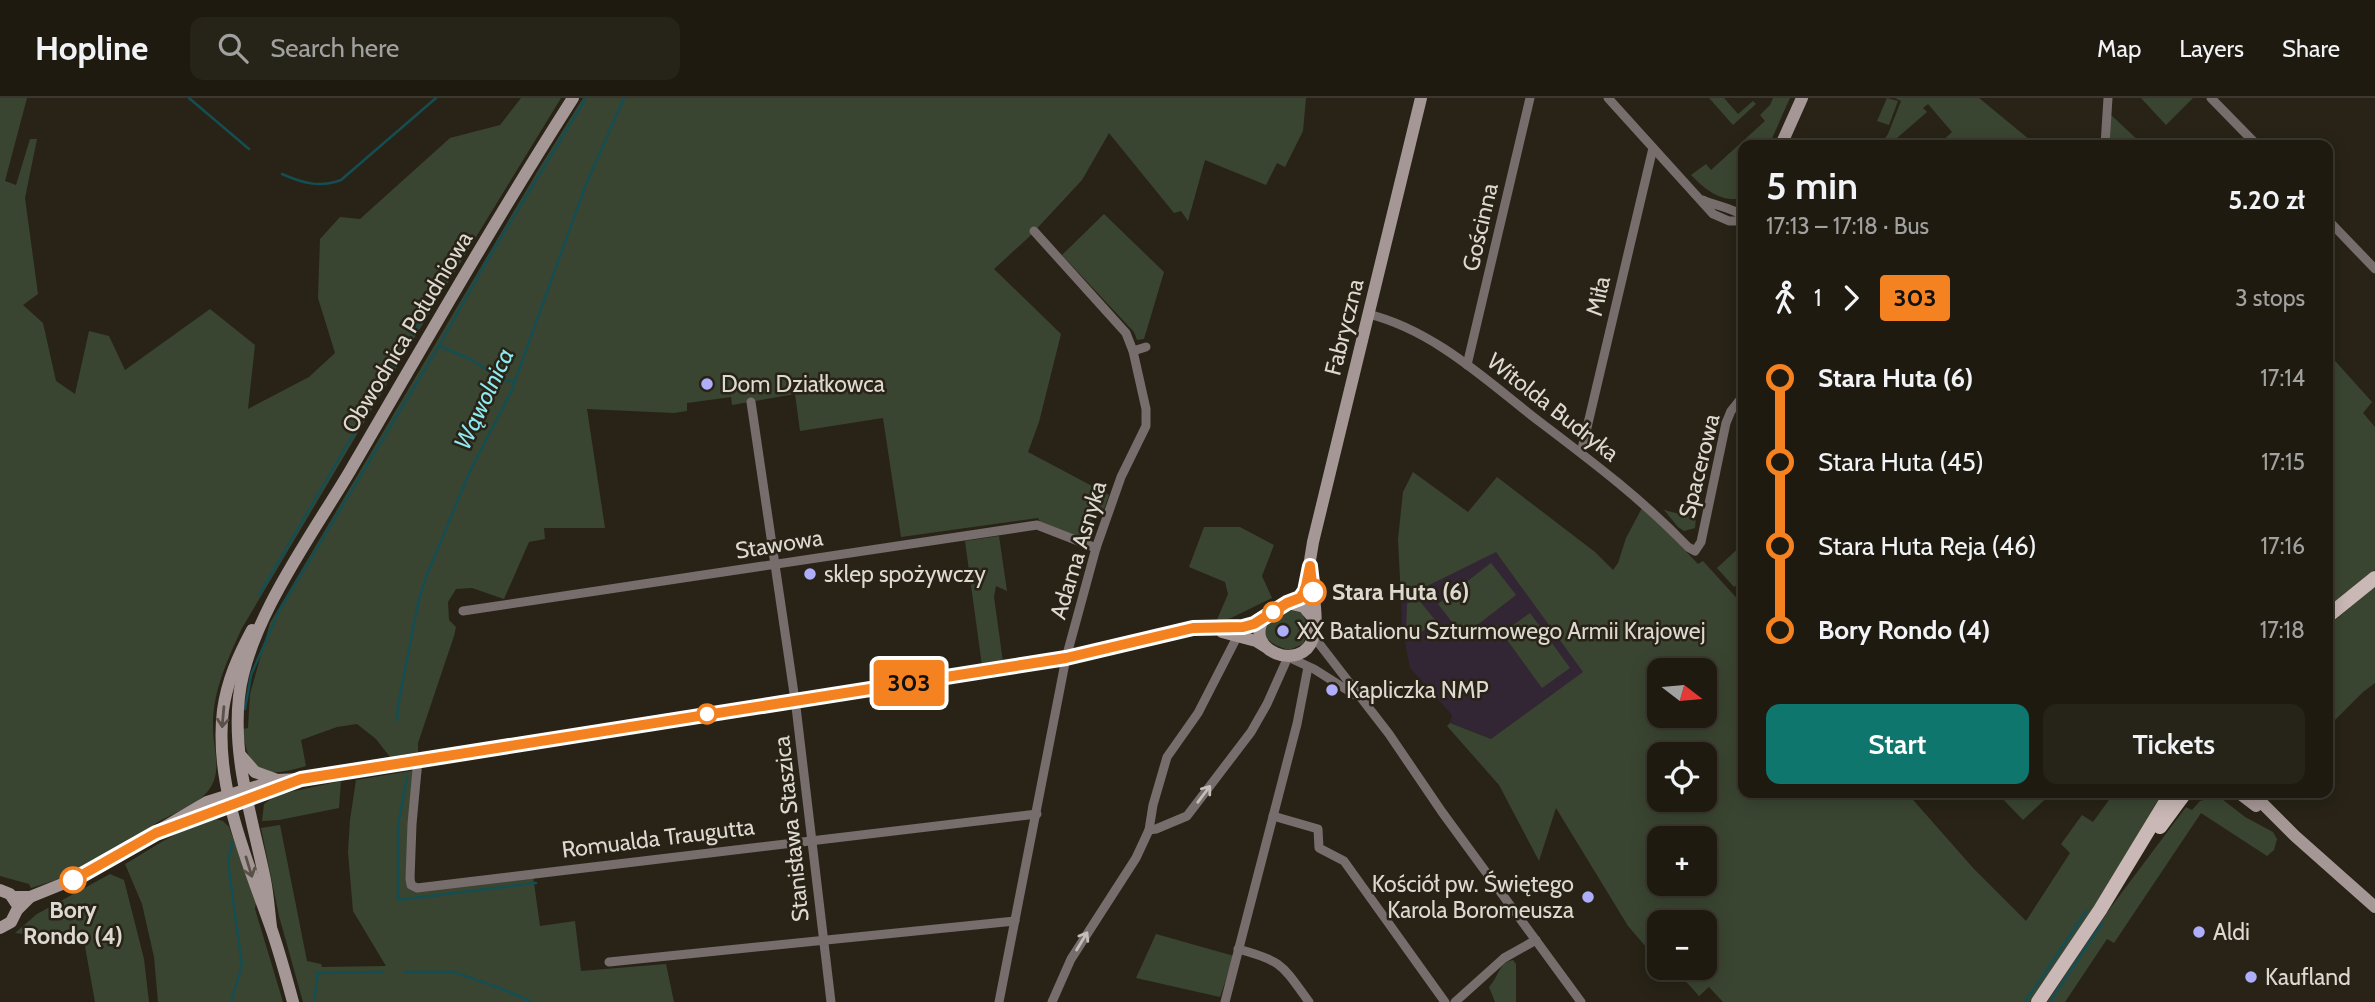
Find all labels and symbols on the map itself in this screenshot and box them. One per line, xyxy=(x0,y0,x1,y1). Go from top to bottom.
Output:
street label: Gościnna xyxy=(1456,180,1504,274)
street label: Obwodnica Południowa xyxy=(336,226,478,438)
street label: Miła xyxy=(1580,273,1616,319)
street label: Fabryczna xyxy=(1319,276,1369,378)
water label: Wąwolnica xyxy=(447,343,520,454)
street label: Witolda Budryka xyxy=(1481,347,1625,467)
place label: Dom Działkowca xyxy=(721,370,885,398)
marker: Dom Działkowca xyxy=(699,376,715,392)
street label: Spacerowa xyxy=(1673,411,1725,521)
street label: Adama Asnyka xyxy=(1044,477,1112,623)
street label: Stawowa xyxy=(733,523,825,565)
place label: sklep spożywczy xyxy=(824,560,986,588)
marker: sklep spożywczy xyxy=(802,566,818,582)
place label: Stara Huta (6) xyxy=(1332,578,1469,606)
marker: Stara Huta (6) xyxy=(1300,579,1326,605)
unlabelled marker xyxy=(1263,602,1283,622)
place label: XX Batalionu Szturmowego Armii Krajowej xyxy=(1297,617,1706,645)
marker: XX Batalionu Szturmowego Armii Krajowej xyxy=(1275,623,1291,639)
north arrow xyxy=(1647,658,1717,728)
line badge: 303 xyxy=(869,660,949,706)
place label: Kapliczka NMP xyxy=(1346,676,1489,704)
marker: Kapliczka NMP xyxy=(1324,682,1340,698)
unlabelled marker xyxy=(697,704,717,724)
one-way arrow xyxy=(216,705,229,728)
street label: Stanisława Staszica xyxy=(767,735,815,923)
one-way arrow xyxy=(1197,785,1211,804)
street label: Romualda Traugutta xyxy=(560,812,756,864)
one-way arrow xyxy=(244,855,257,877)
marker: Bory Rondo (4) xyxy=(60,867,86,893)
place label: Kościół pw. Świętego Karola Boromeusza xyxy=(1372,870,1574,924)
marker: Kościół pw. Świętego Karola Boromeusza xyxy=(1580,889,1596,905)
place label: Bory Rondo (4) xyxy=(23,896,123,950)
place label: Aldi xyxy=(2213,918,2250,946)
marker: Aldi xyxy=(2191,924,2207,940)
one-way arrow xyxy=(1075,932,1090,951)
place label: Kaufland xyxy=(2265,963,2351,991)
marker: Kaufland xyxy=(2243,969,2259,985)

